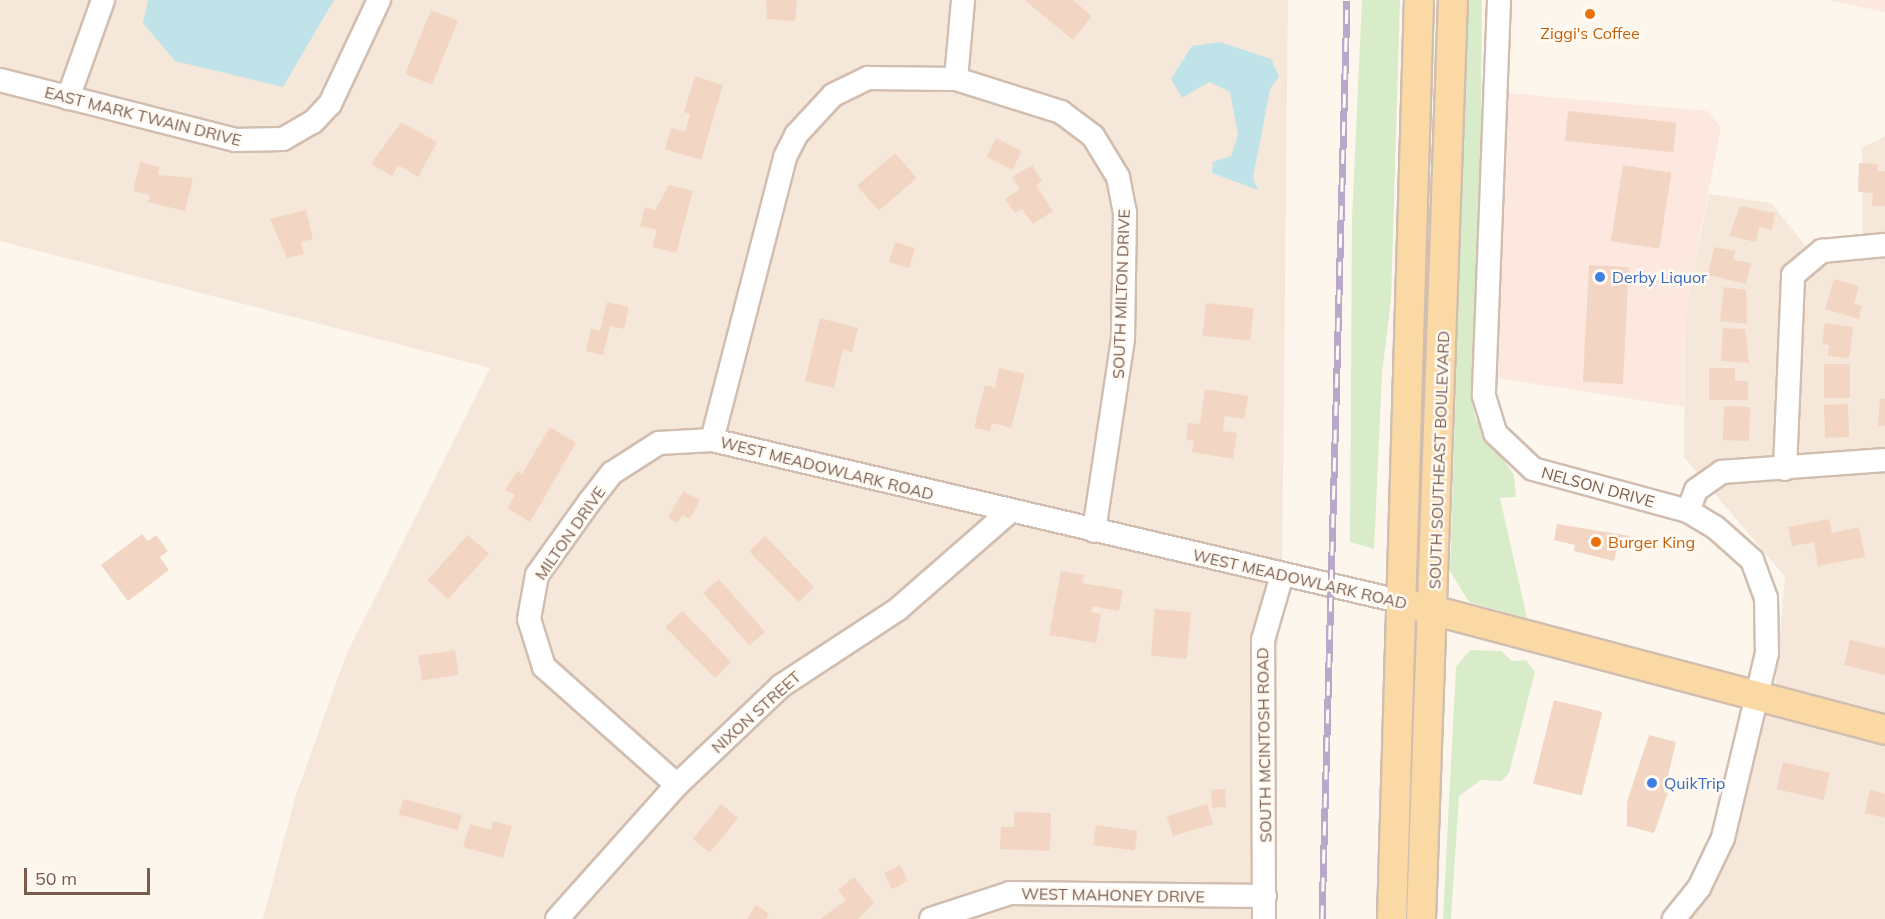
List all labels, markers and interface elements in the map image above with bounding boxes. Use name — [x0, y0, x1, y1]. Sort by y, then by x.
marker: Ziggi's Coffee — [1583, 7, 1597, 21]
place label: Ziggi's Coffee — [1540, 23, 1640, 43]
street label: EAST MARK TWAIN DRIVE — [43, 82, 243, 150]
street label: SOUTH MILTON DRIVE — [1108, 209, 1134, 379]
place label: Derby Liquor — [1612, 267, 1707, 287]
marker: Derby Liquor — [1593, 270, 1607, 284]
street label: SOUTH SOUTHEAST BOULEVARD — [1425, 331, 1453, 589]
street label: WEST MEADOWLARK ROAD — [718, 432, 936, 504]
street label: NELSON DRIVE — [1539, 463, 1657, 511]
street label: MILTON DRIVE — [531, 483, 609, 583]
place label: Burger King — [1608, 532, 1695, 552]
marker: Burger King — [1589, 535, 1603, 549]
street label: WEST MEADOWLARK ROAD — [1191, 545, 1409, 613]
street label: SOUTH MCINTOSH ROAD — [1253, 647, 1275, 843]
street label: NIXON STREET — [707, 667, 805, 757]
place label: QuikTrip — [1664, 773, 1725, 793]
marker: QuikTrip — [1645, 776, 1659, 790]
scale bar — [27, 856, 153, 894]
text: 50 m — [35, 867, 77, 890]
street label: WEST MAHONEY DRIVE — [1021, 884, 1205, 906]

